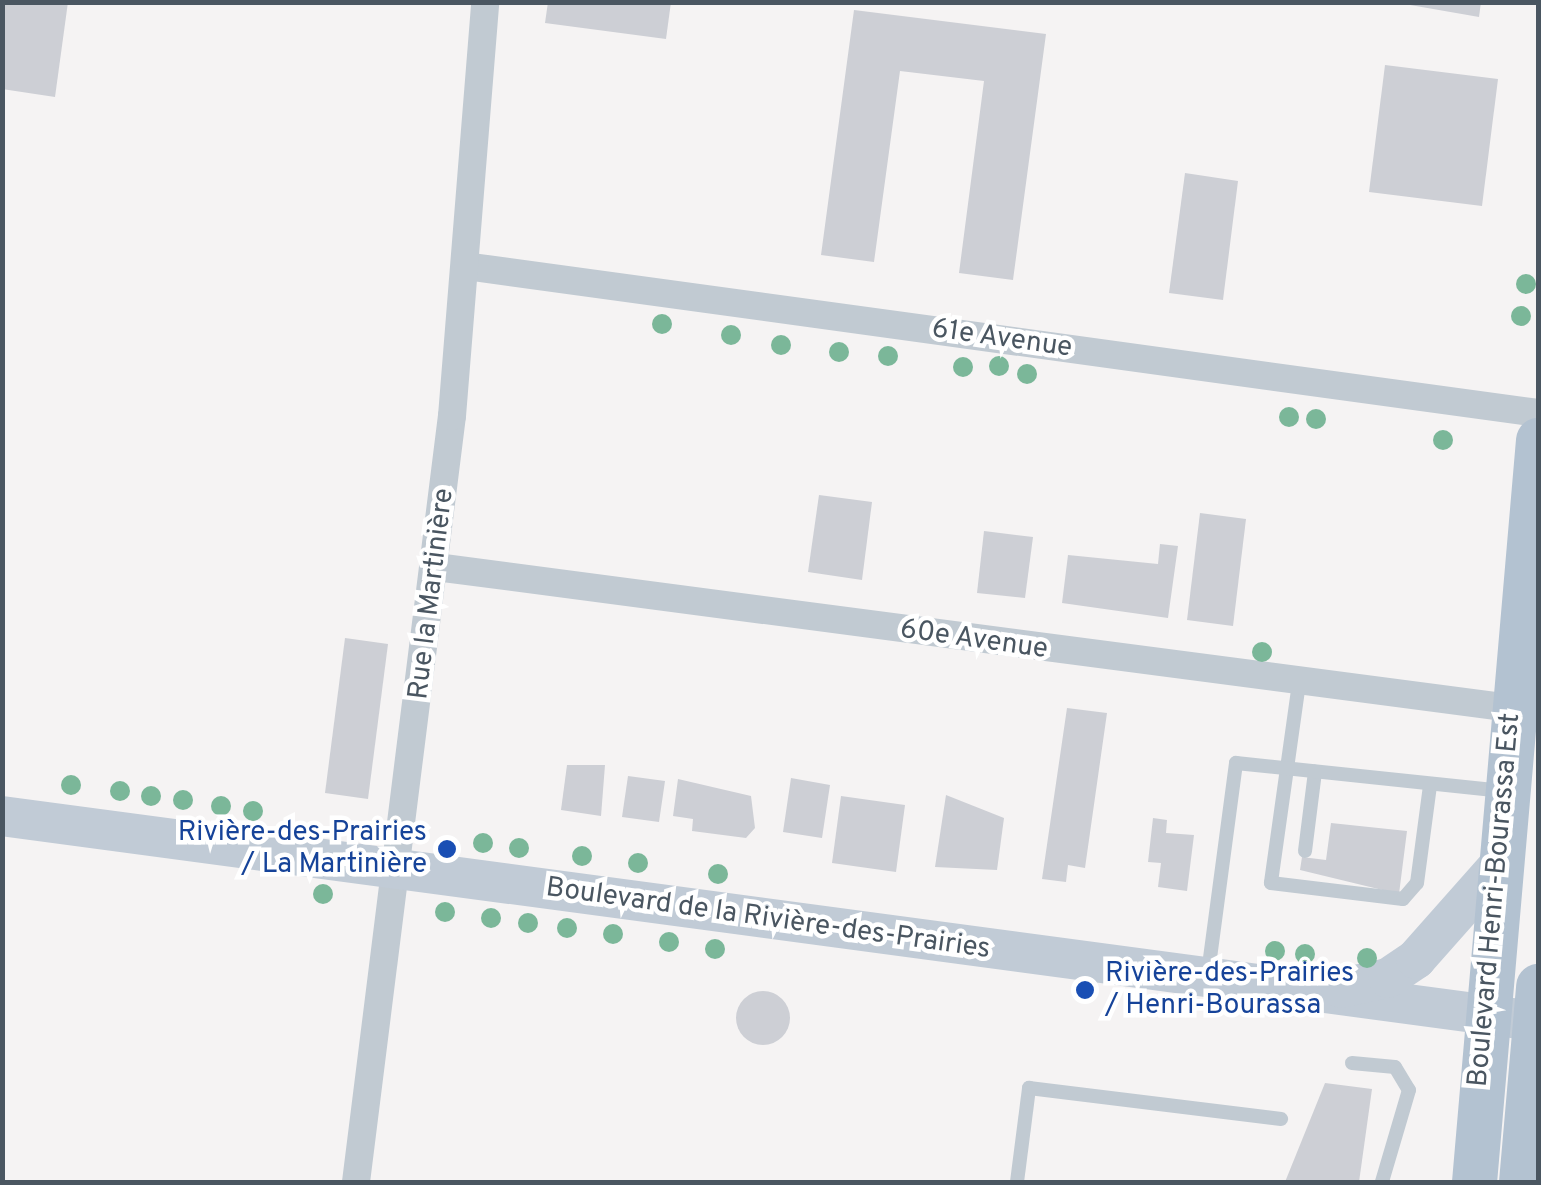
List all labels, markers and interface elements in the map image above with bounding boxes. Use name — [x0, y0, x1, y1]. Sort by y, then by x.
street label: 61e Avenue — [929, 312, 1075, 366]
street label: Rue la Martinière — [402, 486, 462, 702]
street label: 60e Avenue — [897, 613, 1051, 667]
street label: Boulevard Henri-Bourassa Est — [1462, 712, 1528, 1088]
place label: Rivière-des-Prairies / La Martinière — [178, 816, 427, 882]
marker: Rivière-des-Prairies / La Martinière — [436, 838, 458, 860]
street label: Boulevard de la Rivière-des-Prairies — [544, 871, 992, 967]
place label: Rivière-des-Prairies / Henri-Bourassa — [1105, 957, 1354, 1023]
marker: Rivière-des-Prairies / Henri-Bourassa — [1074, 979, 1096, 1001]

